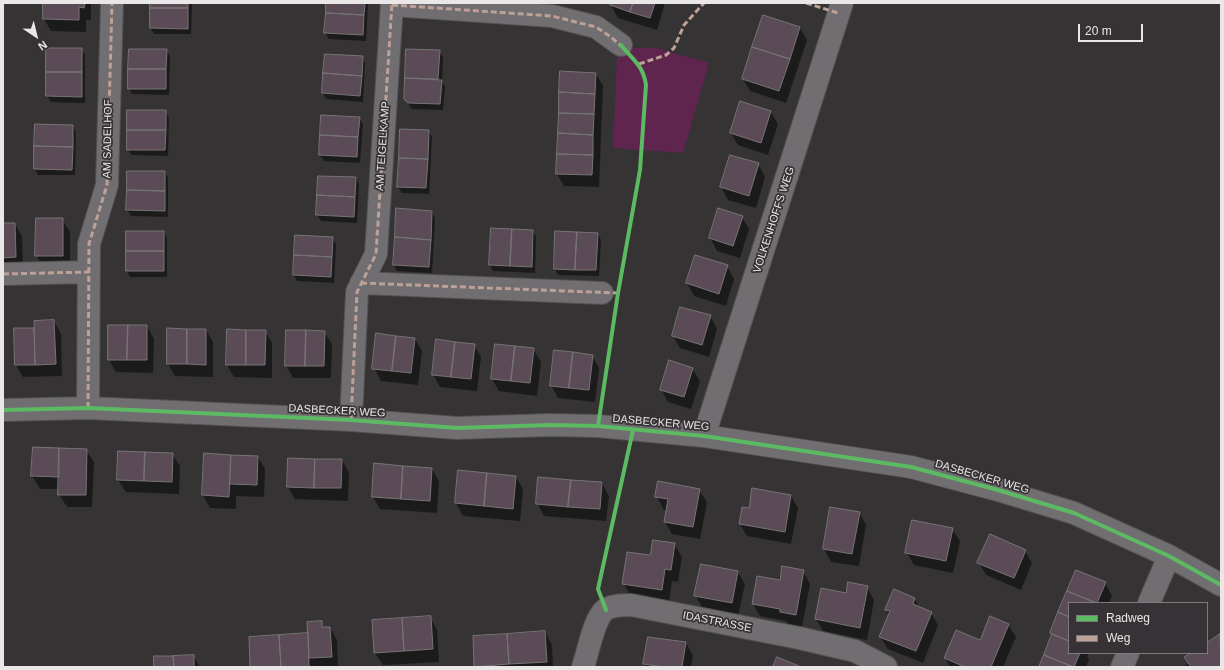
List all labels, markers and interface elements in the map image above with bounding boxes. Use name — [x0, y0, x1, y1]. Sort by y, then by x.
north arrow — [16, 16, 56, 56]
scale bar — [1080, 16, 1145, 42]
text: 20 m — [1085, 24, 1112, 38]
text: N — [36, 39, 50, 53]
street label: AM SADELHOF — [101, 99, 115, 179]
street label: AM TEIGELKAMP — [373, 101, 393, 191]
street label: VOLKENHOFFS WEG — [751, 165, 797, 275]
street label: DASBECKER WEG — [288, 402, 386, 420]
street label: DASBECKER WEG — [612, 412, 710, 434]
street label: DASBECKER WEG — [933, 457, 1031, 497]
legend — [1068, 602, 1208, 654]
street label: IDASTRASSE — [682, 609, 752, 635]
text: Radweg — [1106, 611, 1150, 625]
text: Weg — [1106, 631, 1130, 645]

